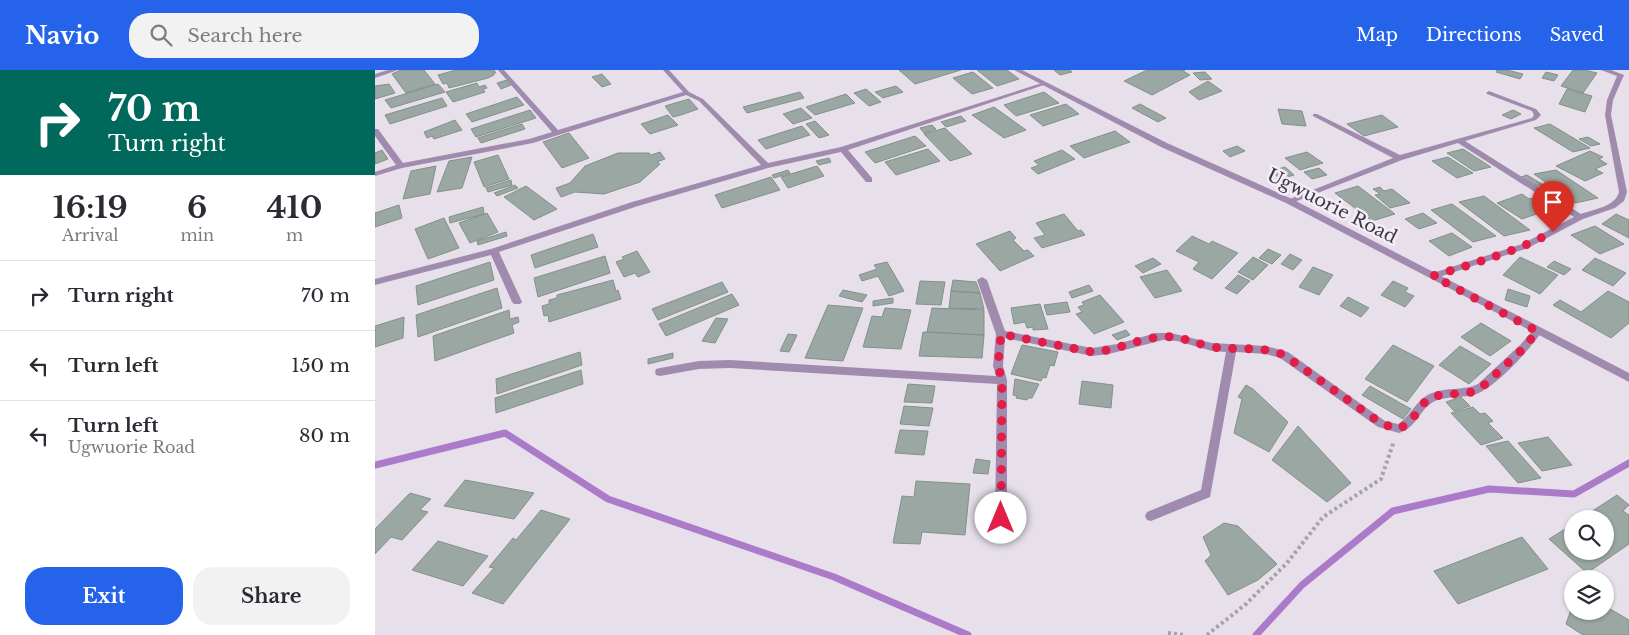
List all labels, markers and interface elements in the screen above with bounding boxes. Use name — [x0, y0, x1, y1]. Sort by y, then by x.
search box — [129, 13, 479, 58]
text: Navio — [25, 21, 99, 50]
icon: search — [147, 21, 175, 49]
text: Search here — [187, 24, 302, 47]
text: Map — [1356, 24, 1398, 46]
text: Directions — [1426, 24, 1522, 46]
text: Saved — [1550, 24, 1604, 46]
text: 70 m — [108, 87, 201, 130]
icon: right — [25, 90, 90, 155]
text: Turn right — [108, 130, 226, 157]
street label: Ugwuorie Road — [1263, 164, 1401, 248]
pin — [1532, 181, 1574, 232]
icon: arrive — [1539, 188, 1567, 216]
text: 16:19 — [53, 189, 128, 226]
text: 6 — [187, 189, 207, 226]
text: 410 — [267, 189, 322, 226]
text: Arrival — [62, 225, 119, 245]
text: min — [180, 225, 214, 245]
text: m — [286, 225, 303, 245]
icon: right — [25, 282, 53, 310]
text: Turn right — [68, 284, 174, 307]
text: 70 m — [301, 284, 350, 307]
icon: left — [25, 352, 53, 380]
text: Turn left — [68, 354, 159, 377]
text: 150 m — [291, 354, 350, 377]
text: Turn left — [68, 414, 159, 437]
icon: left — [25, 422, 53, 450]
text: 80 m — [299, 424, 350, 447]
text: Ugwuorie Road — [68, 437, 195, 457]
position arrow — [974, 491, 1026, 543]
map controls — [1564, 510, 1614, 620]
button: search — [1564, 510, 1614, 560]
button: Exit — [25, 567, 183, 625]
button: Share — [193, 567, 350, 625]
button: layers — [1564, 570, 1614, 620]

